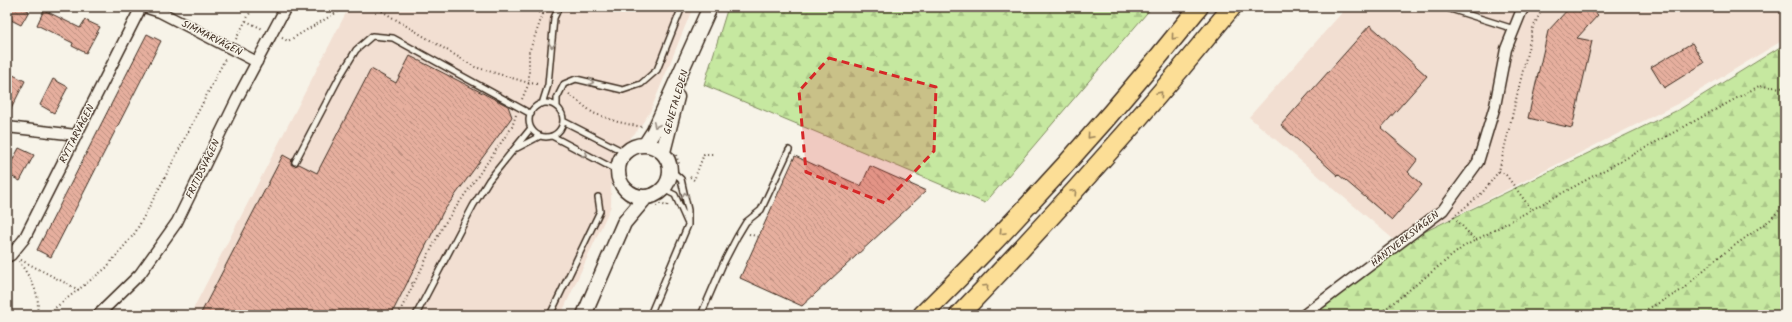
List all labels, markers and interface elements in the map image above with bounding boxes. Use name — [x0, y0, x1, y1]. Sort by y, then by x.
street label: SIMMARVÄGEN — [179, 16, 245, 60]
one-way arrow — [1171, 32, 1178, 40]
one-way arrow — [547, 42, 556, 48]
street label: GENETALEDEN — [659, 68, 693, 136]
one-way arrow — [588, 78, 594, 86]
one-way arrow — [1156, 92, 1163, 99]
street label: RYTTARVÄGEN — [55, 102, 99, 166]
one-way arrow — [653, 121, 661, 129]
one-way arrow — [1087, 131, 1094, 139]
street label: FRITIDSVÄGEN — [182, 136, 224, 202]
one-way arrow — [581, 149, 588, 157]
one-way arrow — [1070, 189, 1077, 197]
one-way arrow — [682, 192, 690, 198]
street label: HANTVERKSVÄGEN — [1367, 207, 1443, 271]
one-way arrow — [1000, 228, 1007, 235]
one-way arrow — [981, 284, 988, 292]

